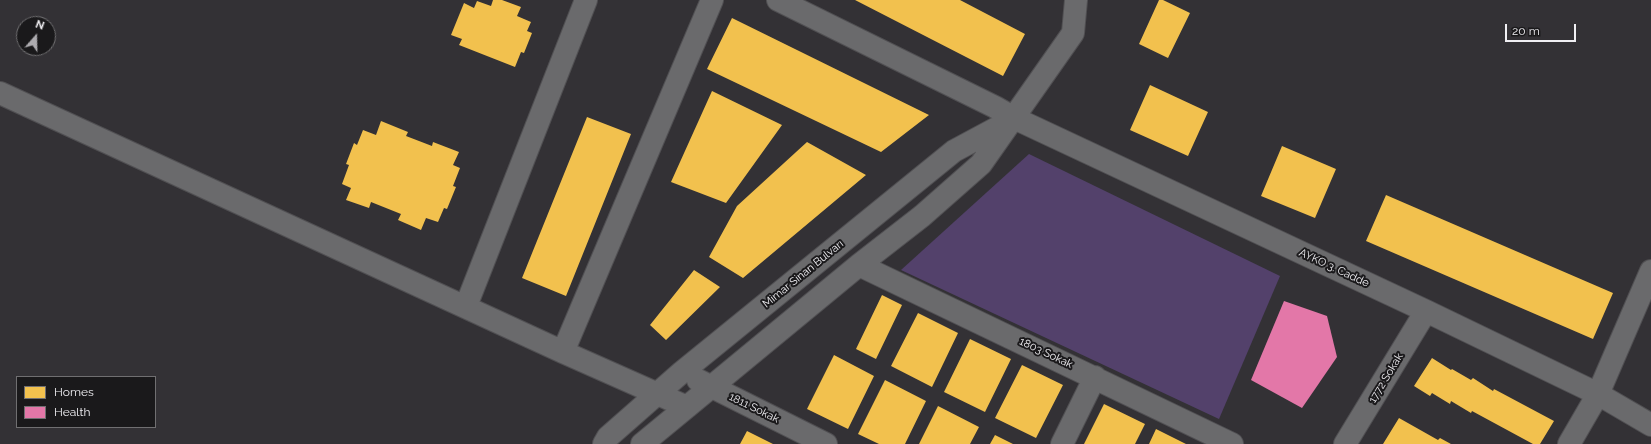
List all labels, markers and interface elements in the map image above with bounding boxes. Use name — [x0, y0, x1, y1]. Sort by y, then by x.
north arrow — [16, 16, 56, 56]
scale bar — [1507, 16, 1578, 42]
text: N — [34, 18, 46, 33]
text: 20 m — [1512, 24, 1540, 38]
street label: Mimar Sinan Bulvarı — [760, 237, 846, 311]
street label: AYKO 3. Cadde — [1297, 246, 1371, 290]
street label: 1803 Sokak — [1017, 335, 1075, 371]
street label: 1772 Sokak — [1366, 351, 1406, 405]
legend — [16, 376, 156, 428]
text: Homes — [54, 385, 94, 399]
street label: 1811 Sokak — [727, 390, 781, 426]
text: Health — [54, 405, 91, 419]

